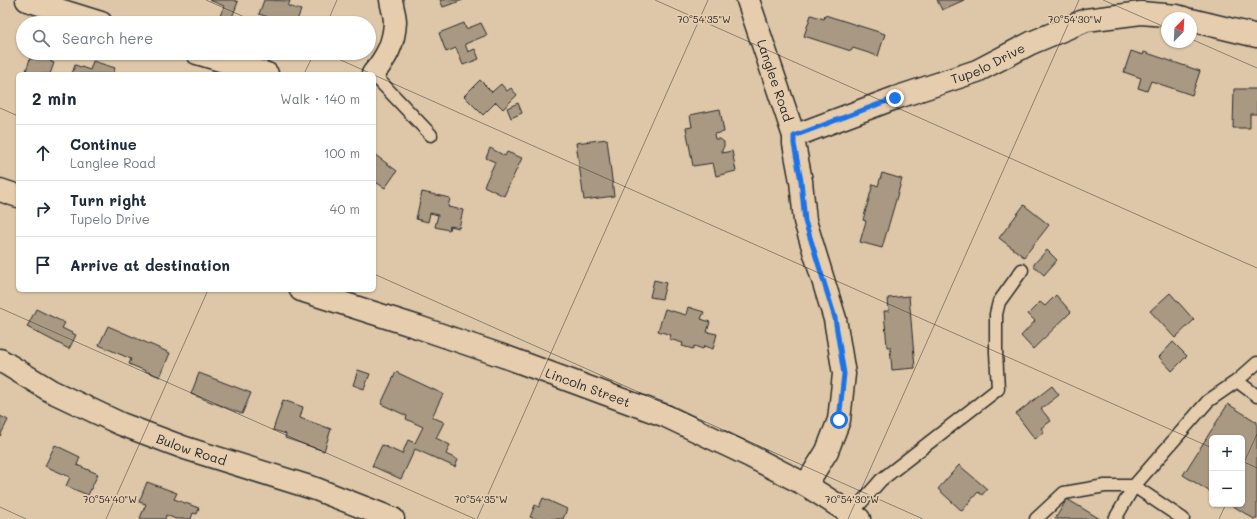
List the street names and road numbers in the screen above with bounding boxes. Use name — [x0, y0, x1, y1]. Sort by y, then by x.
street label: Langlee Road — [754, 37, 797, 124]
street label: Tupelo Drive — [948, 39, 1028, 87]
street label: Lincoln Street — [543, 363, 633, 410]
street label: Bulow Road — [154, 429, 229, 468]

